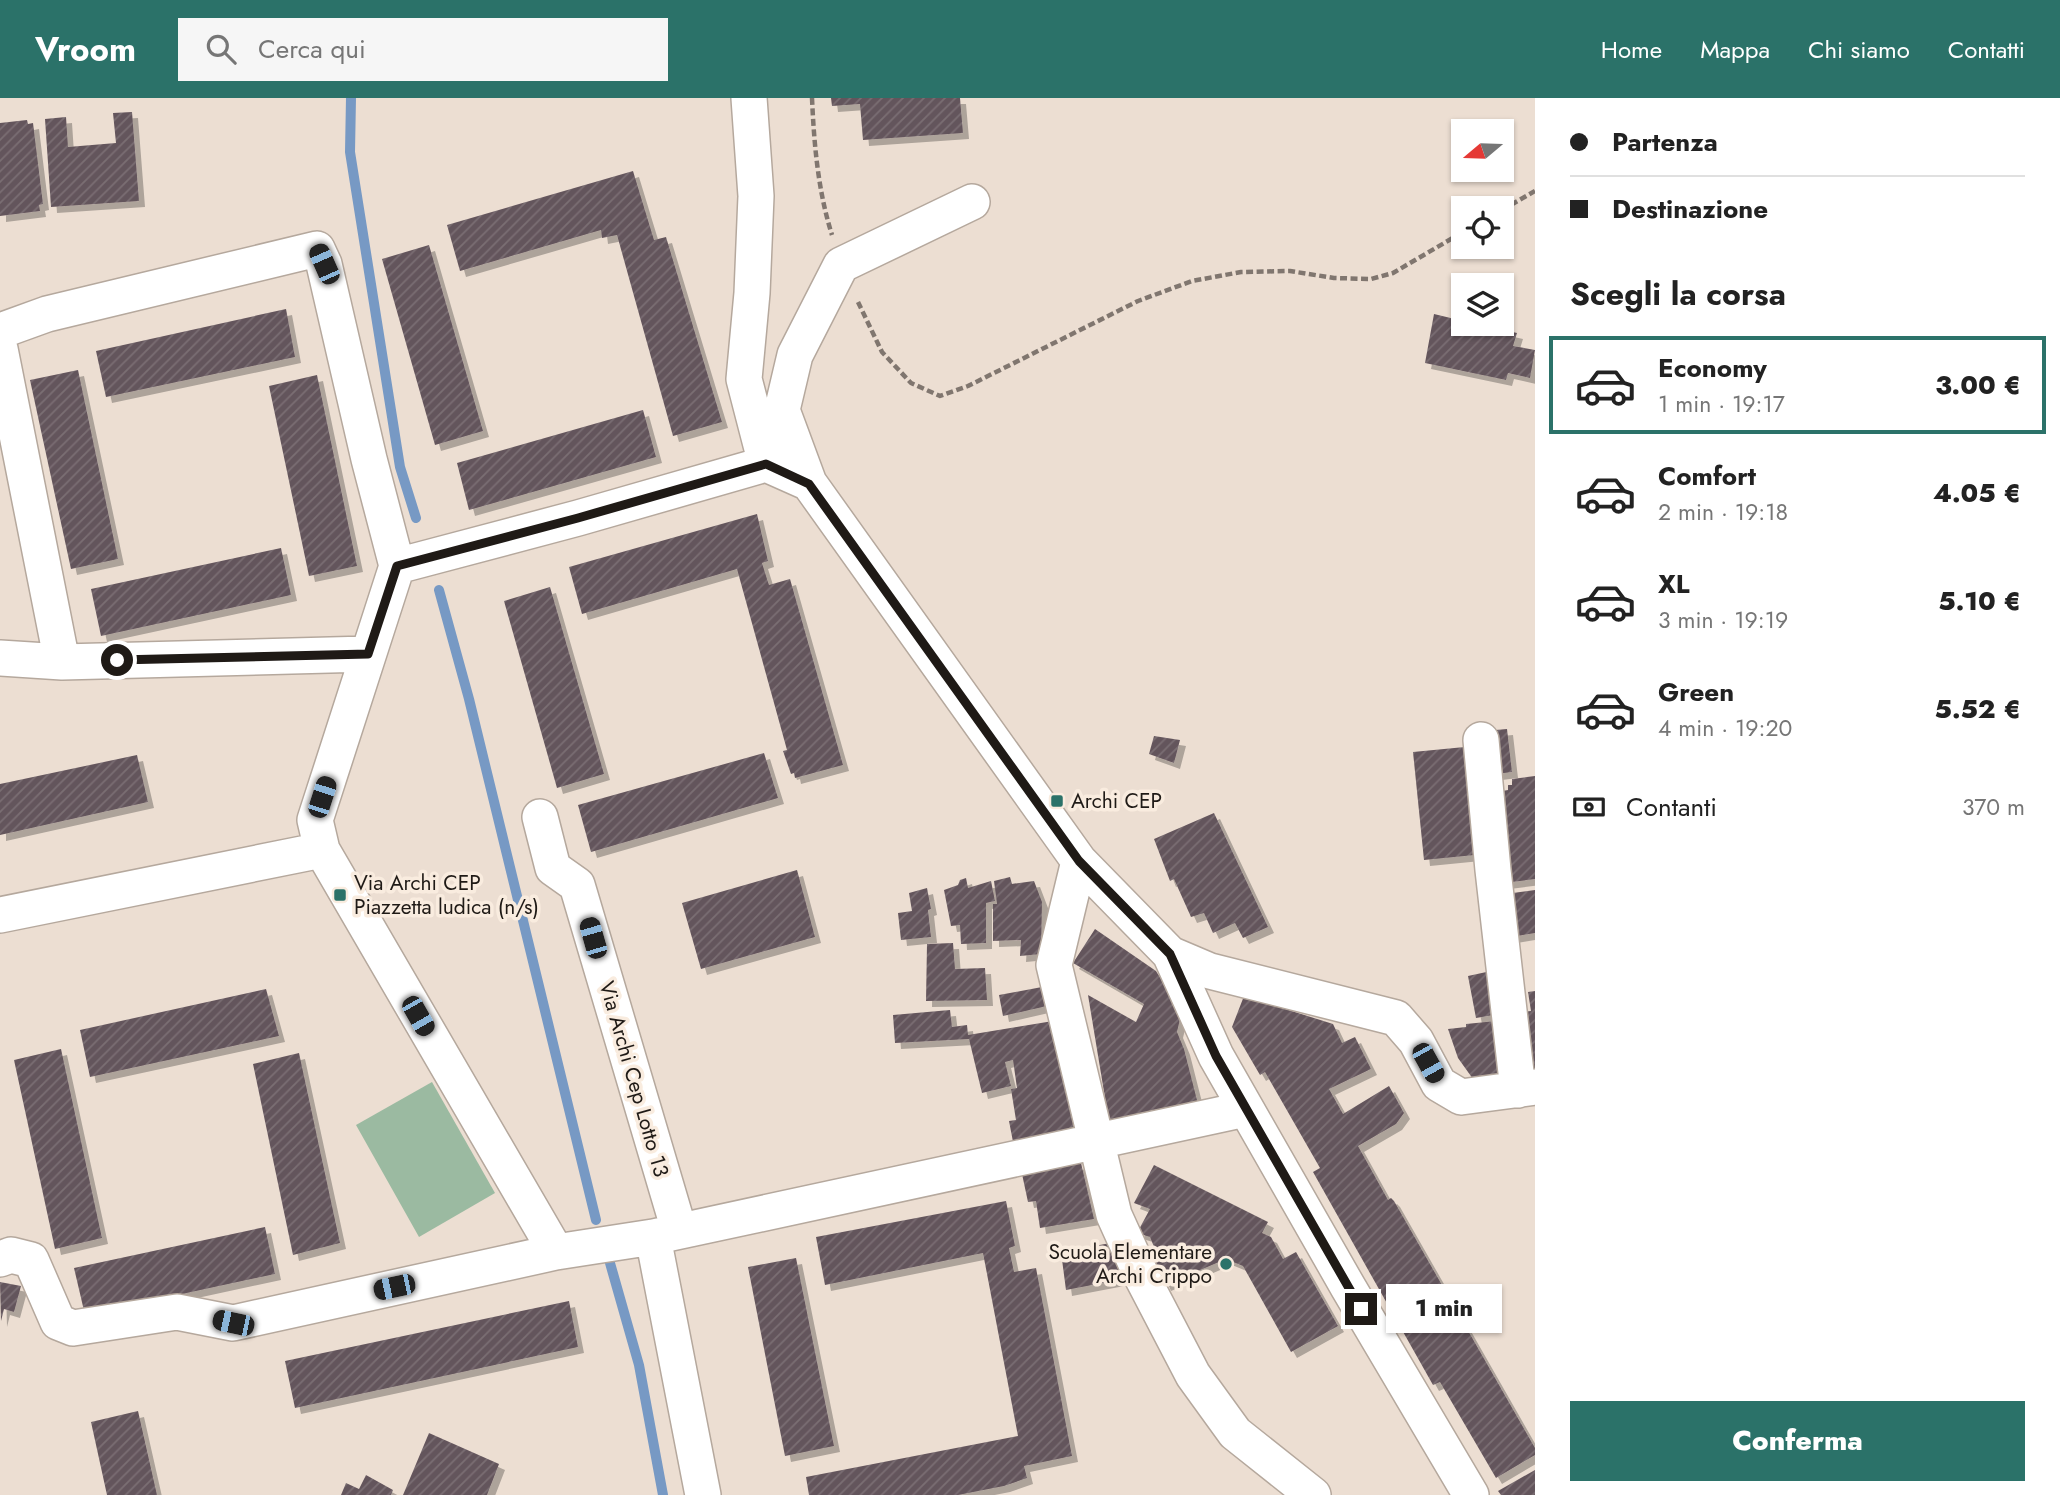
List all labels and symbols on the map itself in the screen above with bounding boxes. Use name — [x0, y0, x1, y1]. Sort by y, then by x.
north arrow — [1451, 119, 1514, 182]
car — [306, 241, 343, 287]
route start — [101, 644, 133, 676]
car — [306, 774, 339, 820]
place label: Archi CEP — [1071, 786, 1162, 816]
marker: Archi CEP — [1049, 793, 1065, 809]
place label: Via Archi CEP Piazzetta ludica (n/s) — [354, 868, 539, 922]
marker: Via Archi CEP Piazzetta ludica (n/s) — [332, 887, 348, 903]
car — [578, 915, 609, 961]
street label: Via Archi Cep Lotto 13 — [592, 978, 676, 1180]
car — [399, 993, 438, 1039]
car — [1409, 1040, 1448, 1086]
place label: Scuola Elementare Archi Crippo — [1048, 1237, 1212, 1291]
marker: Scuola Elementare Archi Crippo — [1218, 1256, 1234, 1272]
car — [372, 1272, 417, 1302]
callout: 1 min — [1386, 1284, 1501, 1334]
route end — [1345, 1293, 1377, 1325]
car — [211, 1308, 256, 1338]

